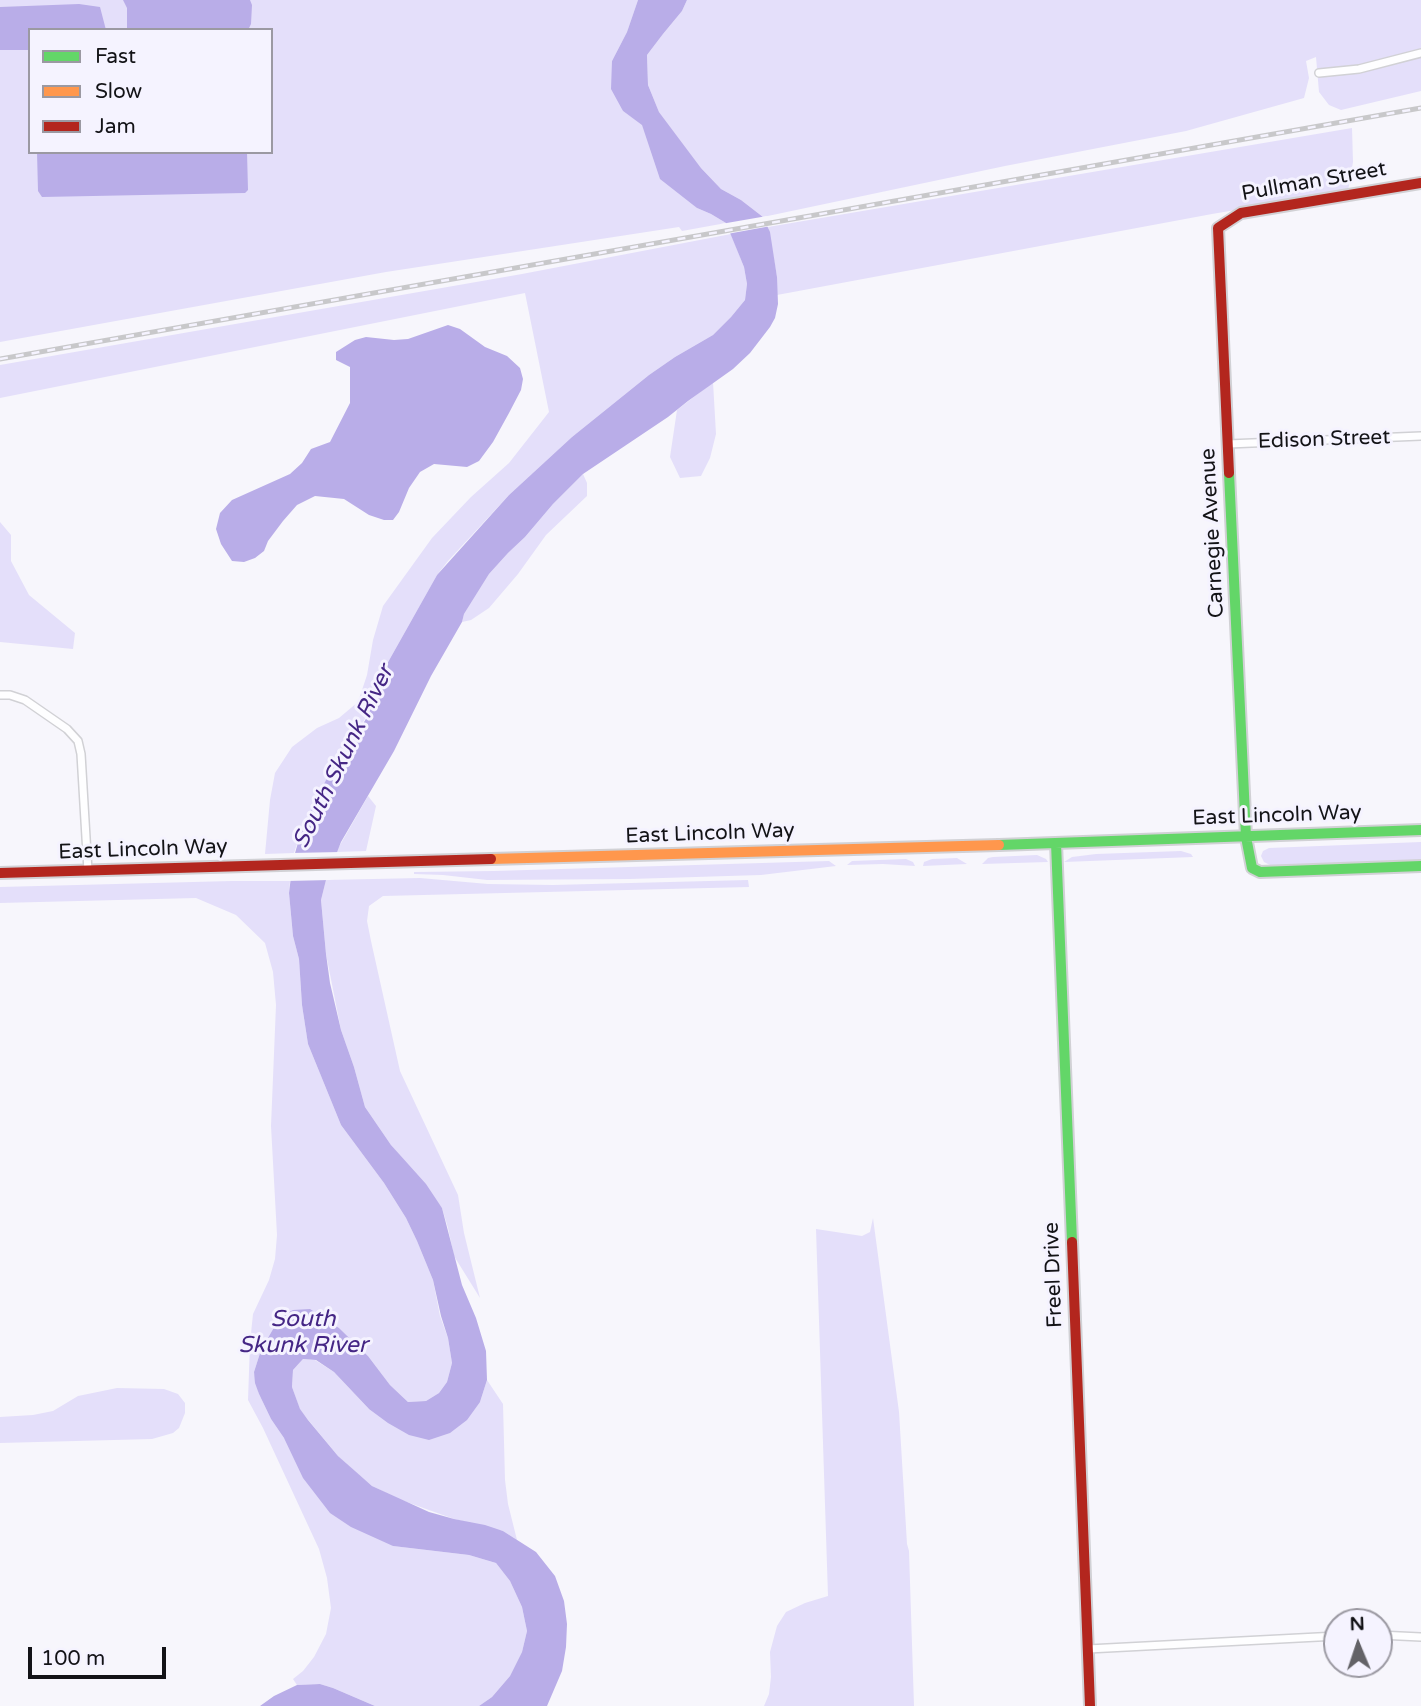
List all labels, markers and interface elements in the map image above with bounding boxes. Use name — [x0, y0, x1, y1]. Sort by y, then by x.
legend — [28, 28, 273, 154]
text: Fast — [95, 44, 136, 69]
text: Slow — [95, 79, 142, 104]
text: Jam — [95, 114, 136, 139]
street label: Pullman Street — [1240, 157, 1388, 207]
street label: Edison Street — [1257, 425, 1391, 455]
street label: Carnegie Avenue — [1196, 447, 1230, 619]
water label: South Skunk River — [288, 661, 400, 853]
street label: East Lincoln Way — [1192, 800, 1362, 832]
street label: East Lincoln Way — [625, 818, 795, 850]
street label: East Lincoln Way — [58, 834, 228, 866]
street label: Freel Drive — [1040, 1222, 1068, 1328]
water label: South Skunk River — [238, 1306, 368, 1360]
north arrow — [1323, 1608, 1393, 1678]
text: N — [1349, 1613, 1365, 1635]
scale bar — [32, 1632, 170, 1676]
text: 100 m — [41, 1646, 105, 1671]

